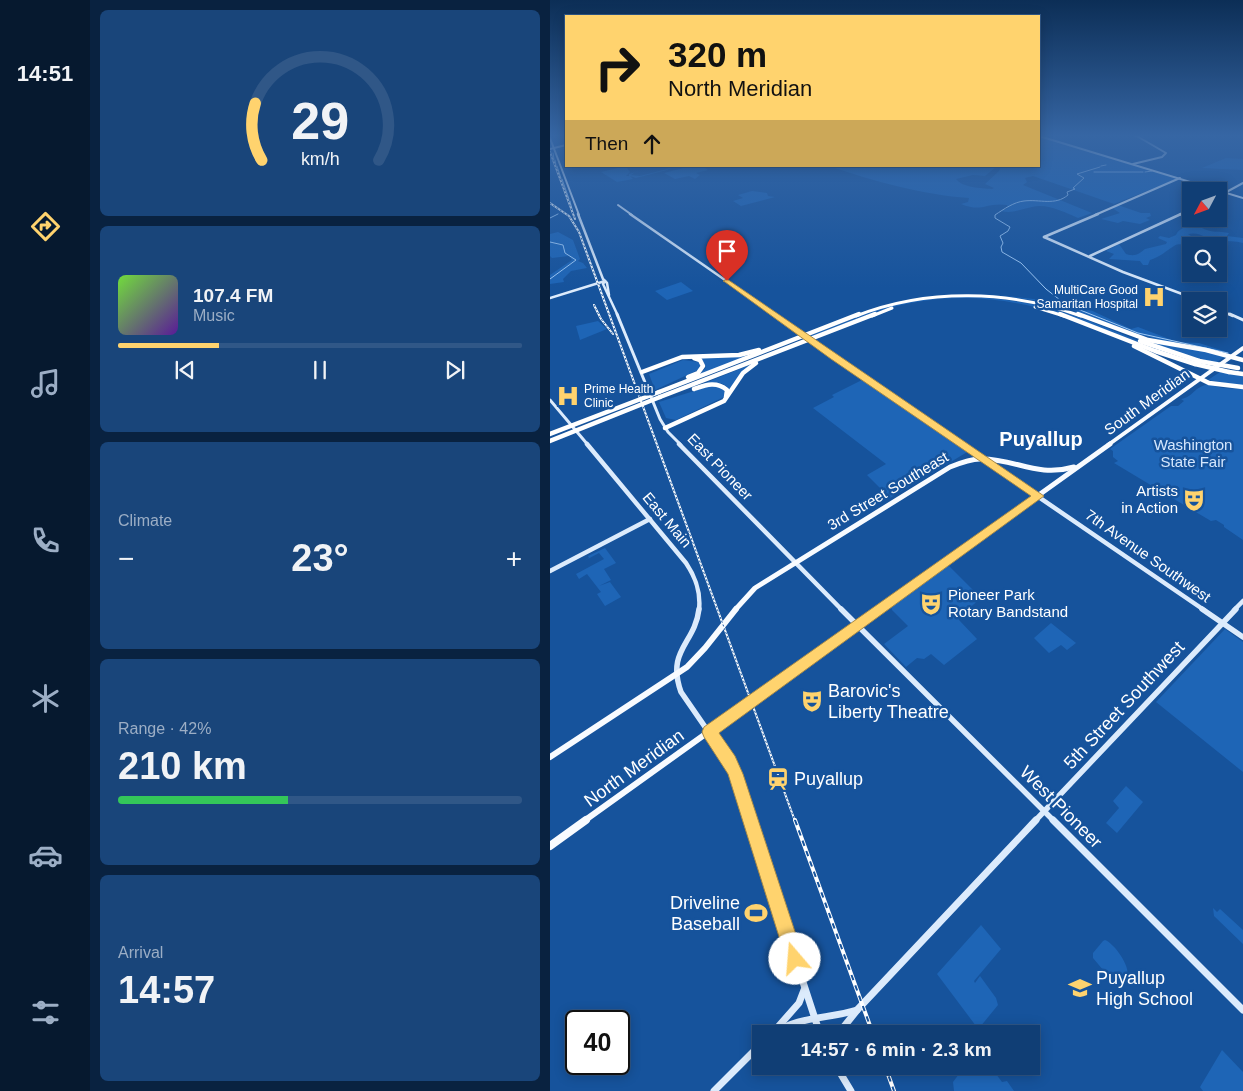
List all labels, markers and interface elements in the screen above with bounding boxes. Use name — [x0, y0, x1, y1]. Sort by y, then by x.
icon: right — [585, 35, 650, 100]
text: 320 m — [668, 35, 767, 74]
text: 14:51 — [17, 61, 73, 86]
text: North Meridian — [668, 76, 812, 101]
text: 29 — [291, 92, 349, 150]
icon: ahead — [638, 130, 666, 158]
text: Then — [585, 133, 628, 154]
text: km/h — [301, 149, 339, 169]
north arrow — [1182, 182, 1228, 228]
map controls — [1182, 182, 1227, 337]
icon: directions — [28, 209, 63, 244]
pin — [706, 230, 748, 281]
icon: arrive — [713, 237, 741, 265]
button: search — [1182, 237, 1227, 282]
place label: MultiCare Good Samaritan Hospital — [1037, 283, 1138, 311]
hospital icon: MultiCare Good Samaritan Hospital — [1141, 284, 1167, 310]
text: 107.4 FM — [193, 285, 273, 306]
button: layers — [1182, 292, 1227, 337]
text: Music — [193, 307, 235, 324]
icon: previous — [171, 356, 199, 384]
icon: pause — [306, 356, 334, 384]
icon: next — [441, 356, 469, 384]
street label: South Meridian — [1101, 365, 1193, 438]
icon: music — [28, 366, 63, 401]
place label: Prime Health Clinic — [584, 382, 653, 410]
hospital icon: Prime Health Clinic — [555, 383, 581, 409]
district label: Puyallup — [999, 428, 1083, 450]
street label: East Pioneer — [684, 430, 756, 503]
park label: Washington State Fair — [1154, 436, 1232, 470]
street label: 3rd Street Southeast — [824, 447, 952, 533]
place label: Artists in Action — [1121, 482, 1178, 516]
theatre icon: Artists in Action — [1181, 487, 1207, 513]
street label: East Main — [639, 489, 695, 551]
street label: 7th Avenue Southwest — [1082, 506, 1215, 606]
text: Climate — [118, 512, 172, 529]
icon: phone — [28, 523, 63, 558]
text: 23° — [291, 537, 349, 579]
text: − — [118, 543, 134, 574]
text: + — [506, 543, 522, 574]
place label: Pioneer Park Rotary Bandstand — [948, 586, 1068, 620]
theatre icon: Pioneer Park Rotary Bandstand — [918, 591, 944, 617]
street label: 5th Street Southwest — [1060, 637, 1188, 773]
icon: climate — [28, 681, 63, 716]
place label: Barovic's Liberty Theatre — [828, 681, 949, 722]
theatre icon: Barovic's Liberty Theatre — [799, 688, 825, 714]
text: Range · 42% — [118, 720, 211, 737]
street label: North Meridian — [580, 725, 688, 811]
text: 210 km — [118, 745, 247, 787]
street label: West Pioneer — [1016, 762, 1106, 852]
station icon: Puyallup — [765, 766, 791, 792]
place label: Puyallup — [794, 769, 863, 789]
icon: car — [28, 838, 63, 873]
place label: Driveline Baseball — [670, 893, 740, 934]
sports icon: Driveline Baseball — [743, 900, 769, 926]
position arrow — [768, 932, 820, 984]
text: Arrival — [118, 944, 163, 961]
place label: Puyallup High School — [1096, 968, 1193, 1009]
text: 14:57 — [118, 969, 215, 1011]
school or university icon: Puyallup High School — [1067, 975, 1093, 1001]
icon: filters — [28, 995, 63, 1030]
speed limit sign: 40 — [565, 1010, 630, 1075]
text: 14:57 · 6 min · 2.3 km — [800, 1039, 992, 1060]

